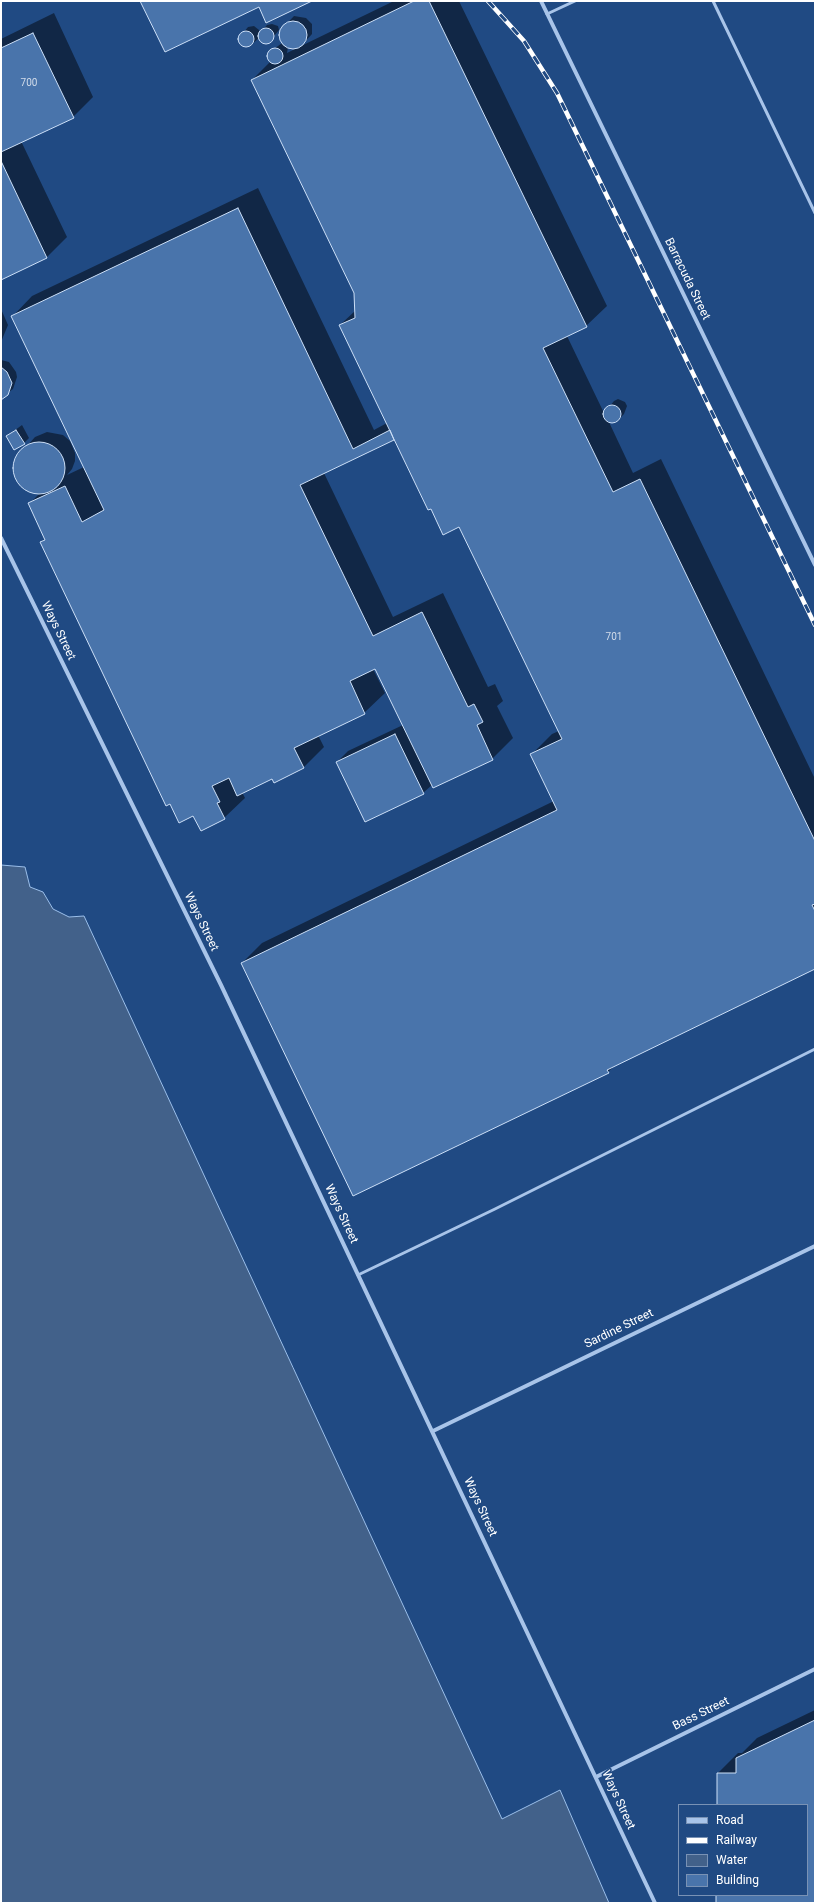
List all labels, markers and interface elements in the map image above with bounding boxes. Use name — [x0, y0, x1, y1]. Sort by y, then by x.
house number: 700 — [21, 77, 37, 89]
street label: Barracuda Street — [661, 236, 713, 322]
street label: Ways Street — [38, 599, 78, 663]
house number: 701 — [606, 631, 622, 643]
street label: Ways Street — [181, 890, 221, 954]
street label: Ways Street — [321, 1182, 361, 1246]
street label: Sardine Street — [582, 1306, 656, 1352]
street label: Ways Street — [460, 1475, 500, 1539]
street label: Bass Street — [670, 1694, 732, 1734]
street label: Ways Street — [598, 1768, 638, 1832]
legend — [678, 1804, 808, 1896]
text: Road — [716, 1813, 744, 1827]
text: Railway — [716, 1833, 757, 1847]
text: Water — [716, 1853, 747, 1867]
text: Building — [716, 1873, 759, 1887]

